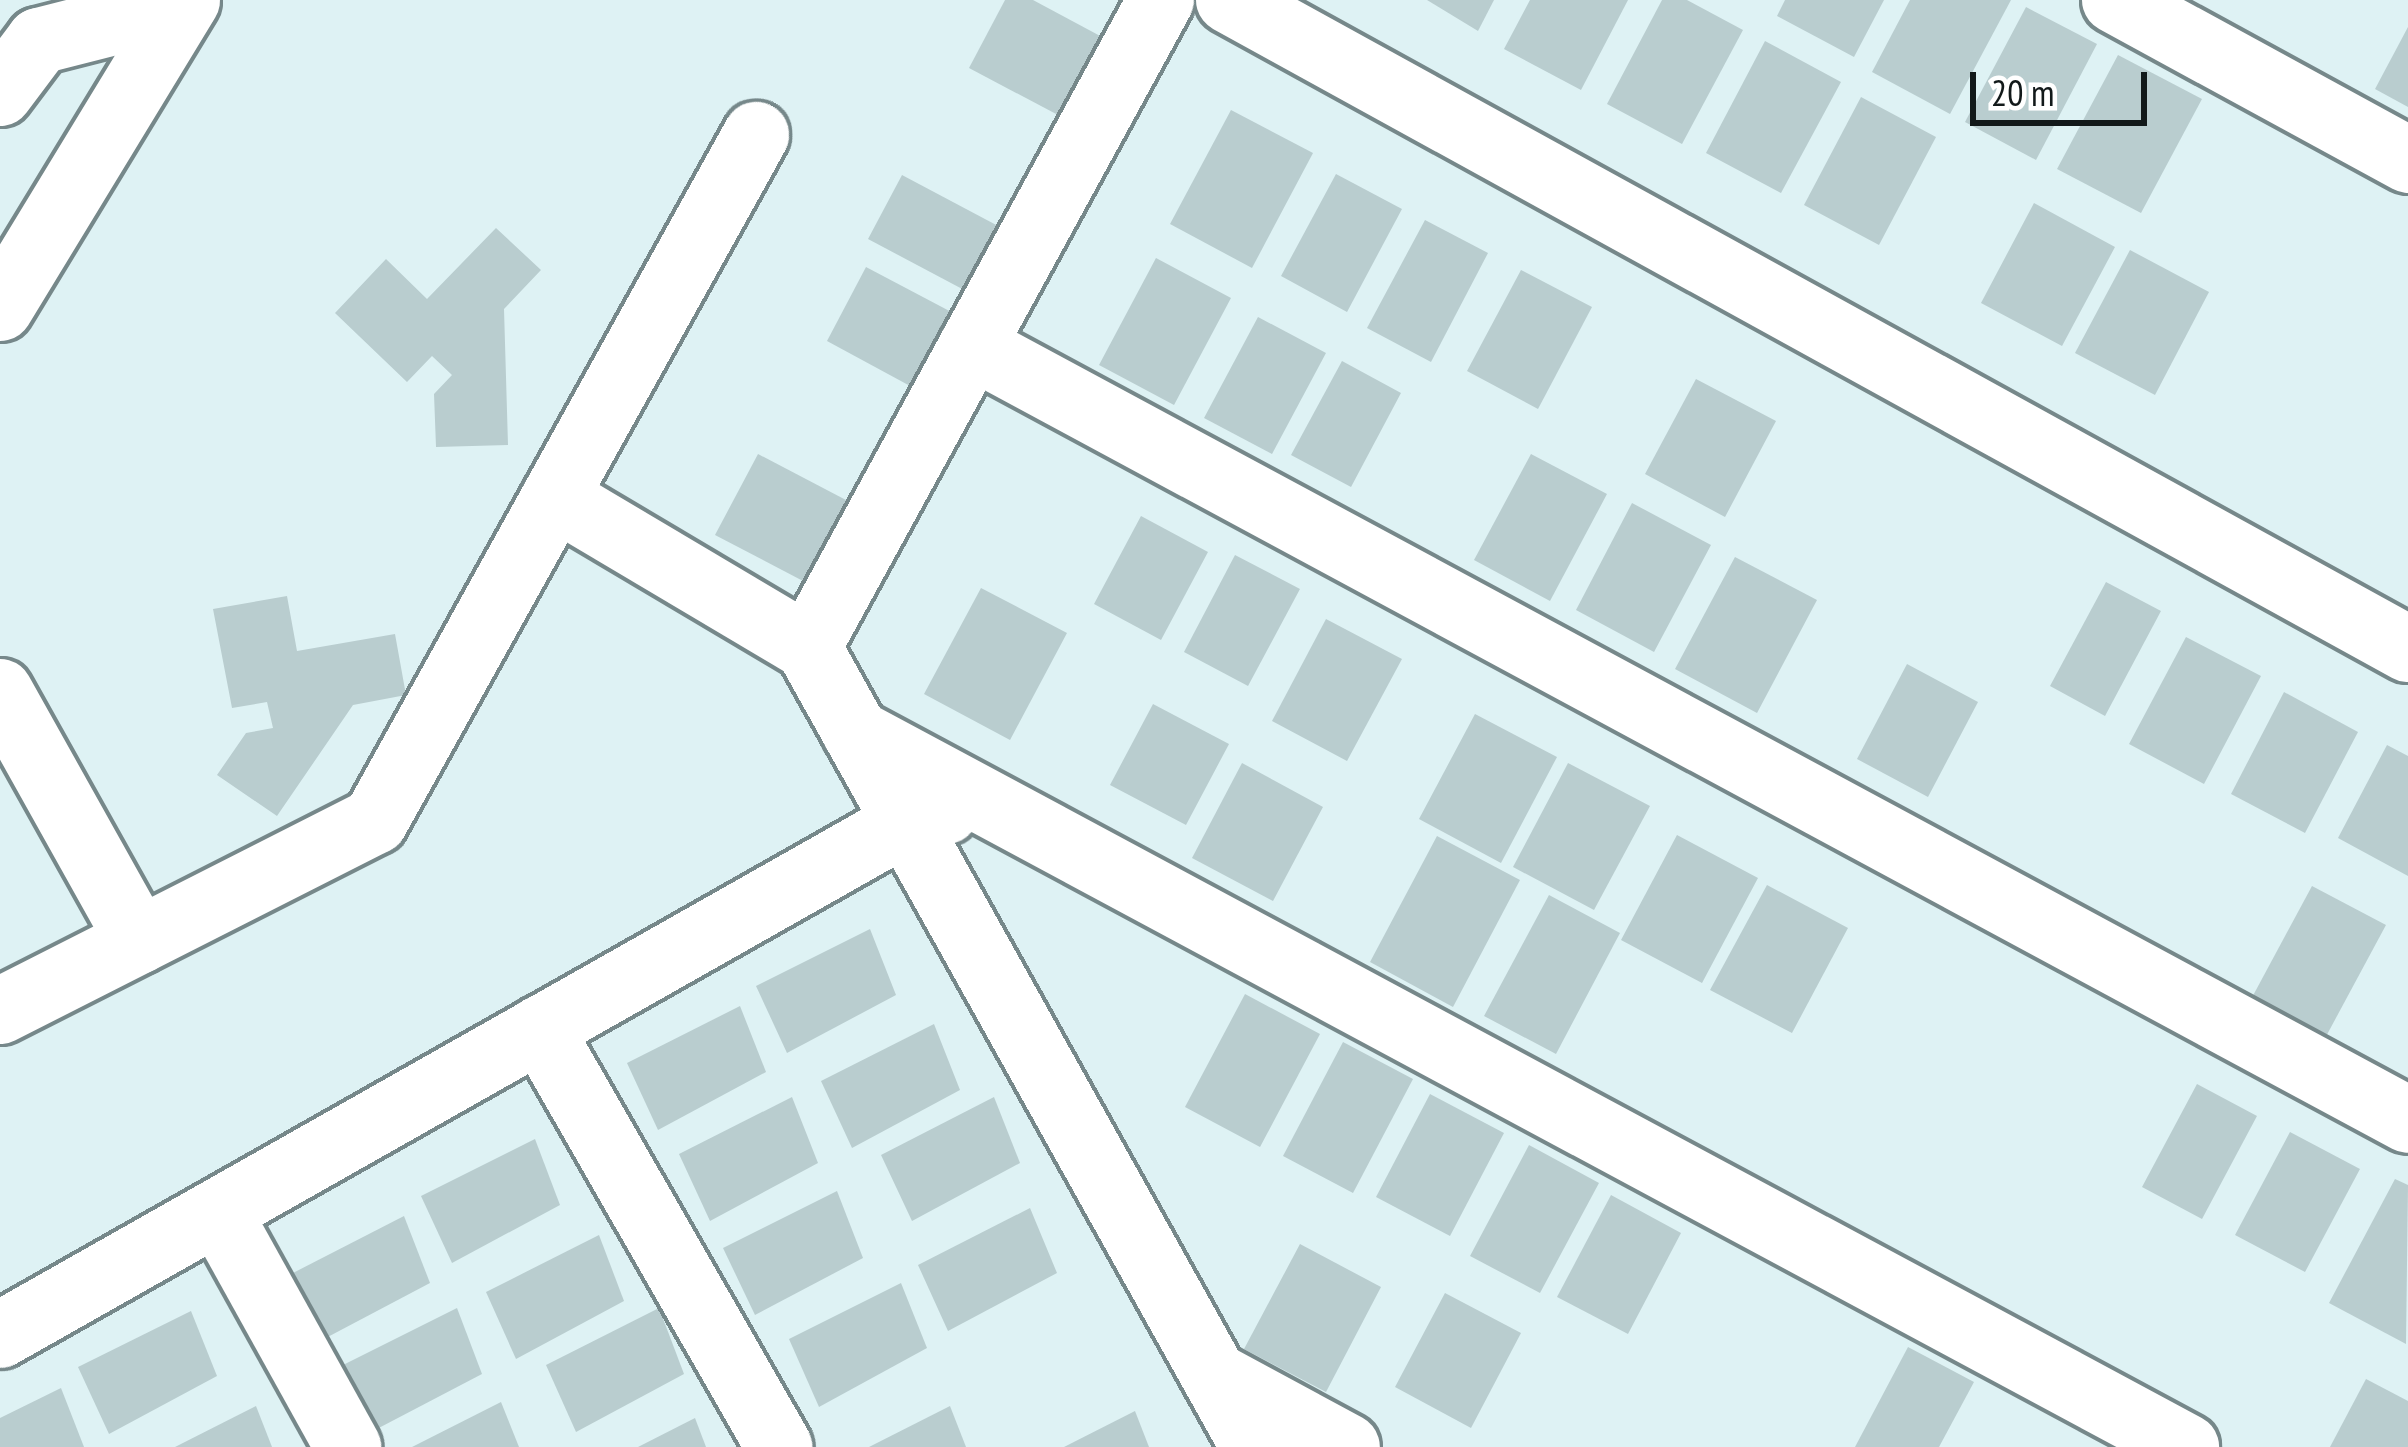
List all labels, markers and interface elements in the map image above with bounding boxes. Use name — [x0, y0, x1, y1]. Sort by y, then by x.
scale bar — [1976, 48, 2153, 122]
text: 20 m — [1991, 69, 2054, 116]

